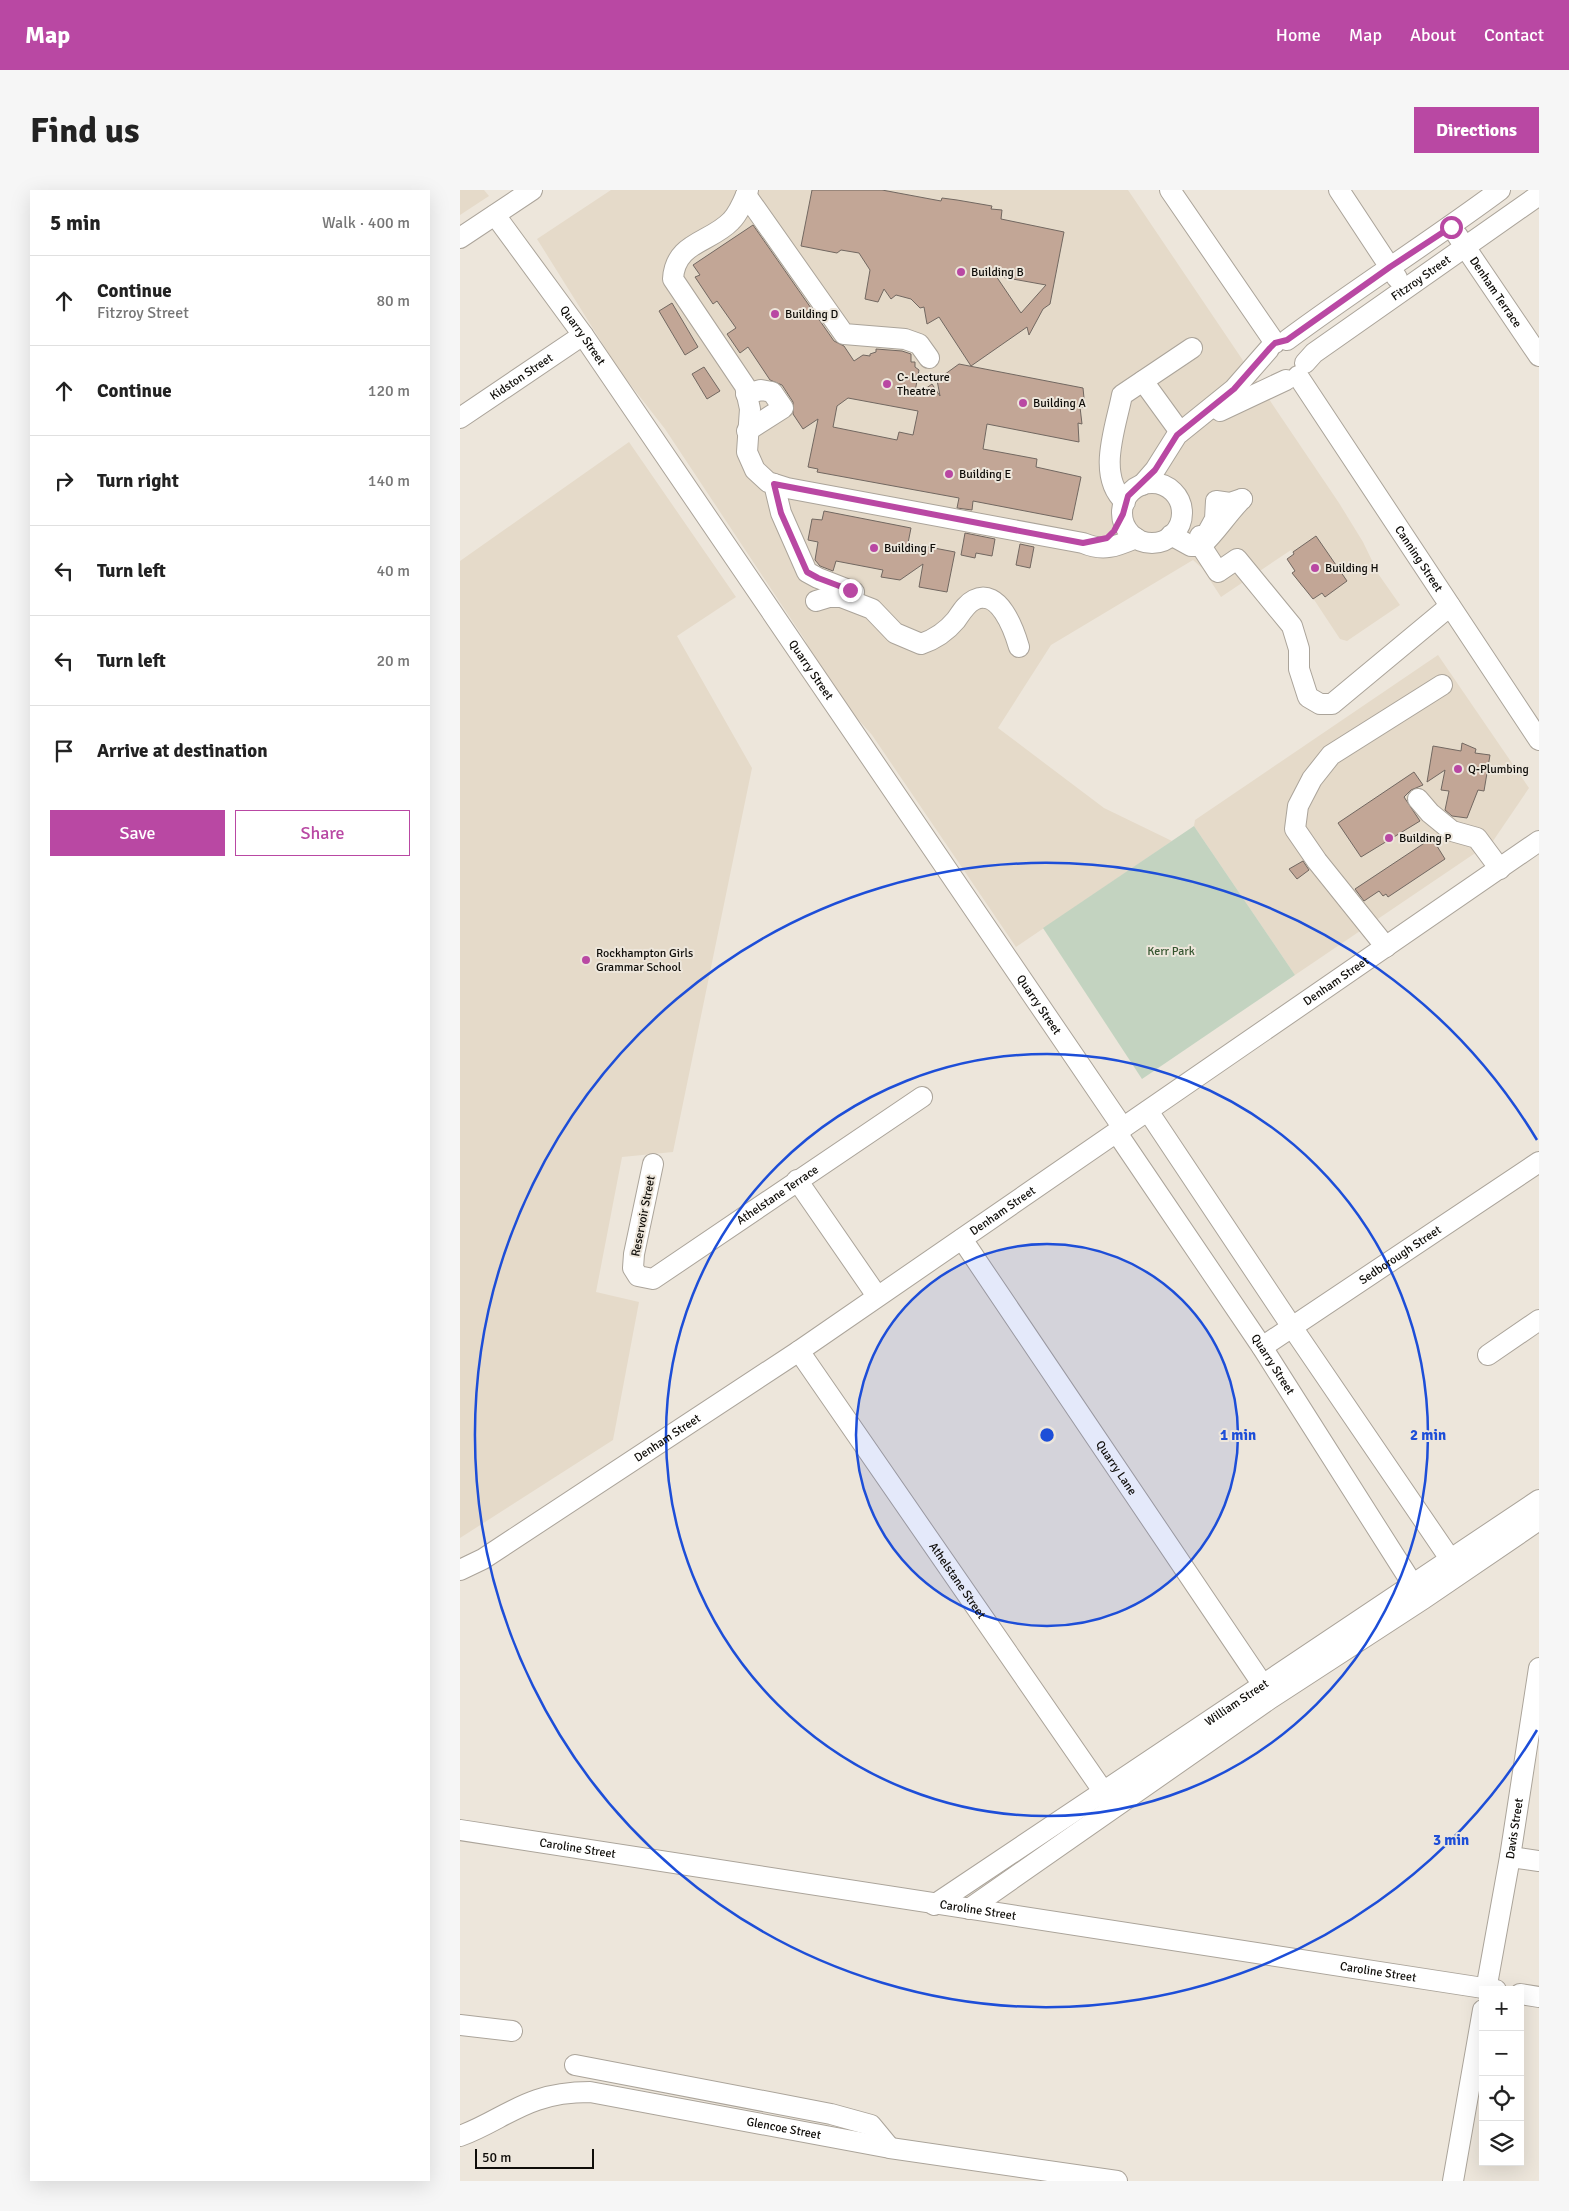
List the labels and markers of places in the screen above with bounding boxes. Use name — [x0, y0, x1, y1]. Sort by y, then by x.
place label: Building B — [971, 265, 1024, 280]
marker: Building B — [955, 266, 967, 278]
place label: Building D — [785, 307, 839, 322]
marker: Building D — [769, 308, 781, 320]
place label: C- Lecture Theatre — [897, 370, 950, 399]
marker: C- Lecture Theatre — [881, 378, 893, 390]
place label: Building A — [1033, 396, 1087, 411]
marker: Building A — [1017, 397, 1029, 409]
place label: Building E — [959, 467, 1012, 482]
marker: Building E — [943, 468, 955, 480]
place label: Building F — [884, 541, 936, 556]
marker: Building F — [868, 542, 880, 554]
place label: Building H — [1325, 561, 1379, 576]
marker: Building H — [1309, 562, 1321, 574]
place label: Q-Plumbing — [1468, 762, 1529, 777]
marker: Q-Plumbing — [1452, 763, 1464, 775]
place label: Building P — [1399, 831, 1452, 846]
marker: Building P — [1383, 832, 1395, 844]
place label: Rockhampton Girls Grammar School — [596, 946, 693, 975]
marker: Rockhampton Girls Grammar School — [580, 954, 592, 966]
centre of rings — [1038, 1426, 1056, 1444]

